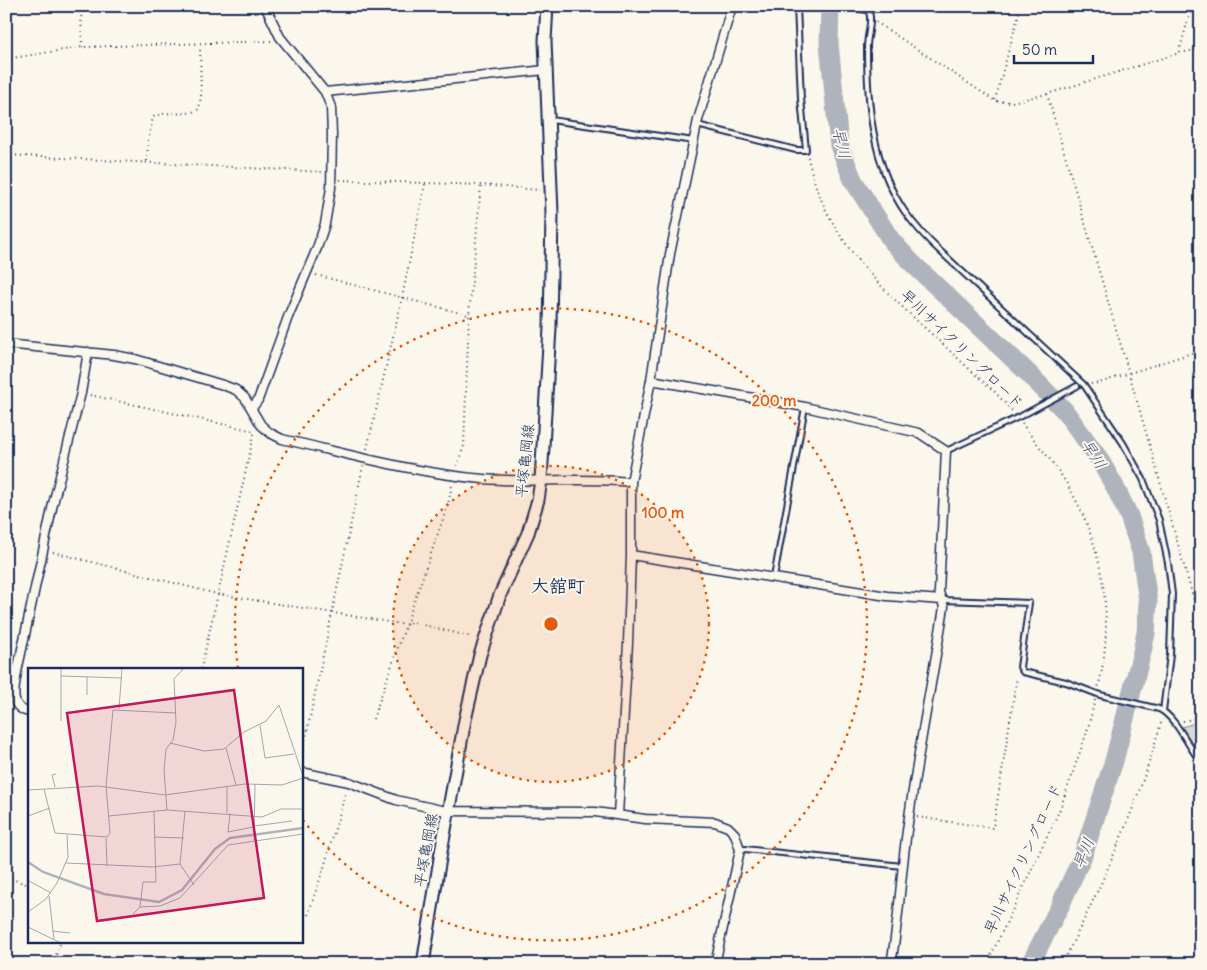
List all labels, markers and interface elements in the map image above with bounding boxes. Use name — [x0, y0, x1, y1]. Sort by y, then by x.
scale bar — [1014, 32, 1093, 64]
text: 50 m — [1022, 40, 1057, 59]
water label: 早川 — [829, 125, 855, 161]
street label: 早川サイクリングロード — [897, 285, 1028, 412]
text: 200 m — [752, 391, 796, 410]
street label: 平塚亀岡線 — [511, 423, 538, 499]
water label: 早川 — [1077, 435, 1111, 473]
text: 100 m — [642, 503, 684, 522]
district label: 大舘町 — [531, 574, 585, 597]
centre of rings — [542, 615, 560, 633]
inset map — [28, 668, 302, 942]
street label: 早川サイクリングロード — [979, 781, 1066, 937]
street label: 平塚亀岡線 — [410, 811, 441, 889]
water label: 早川 — [1068, 834, 1098, 872]

